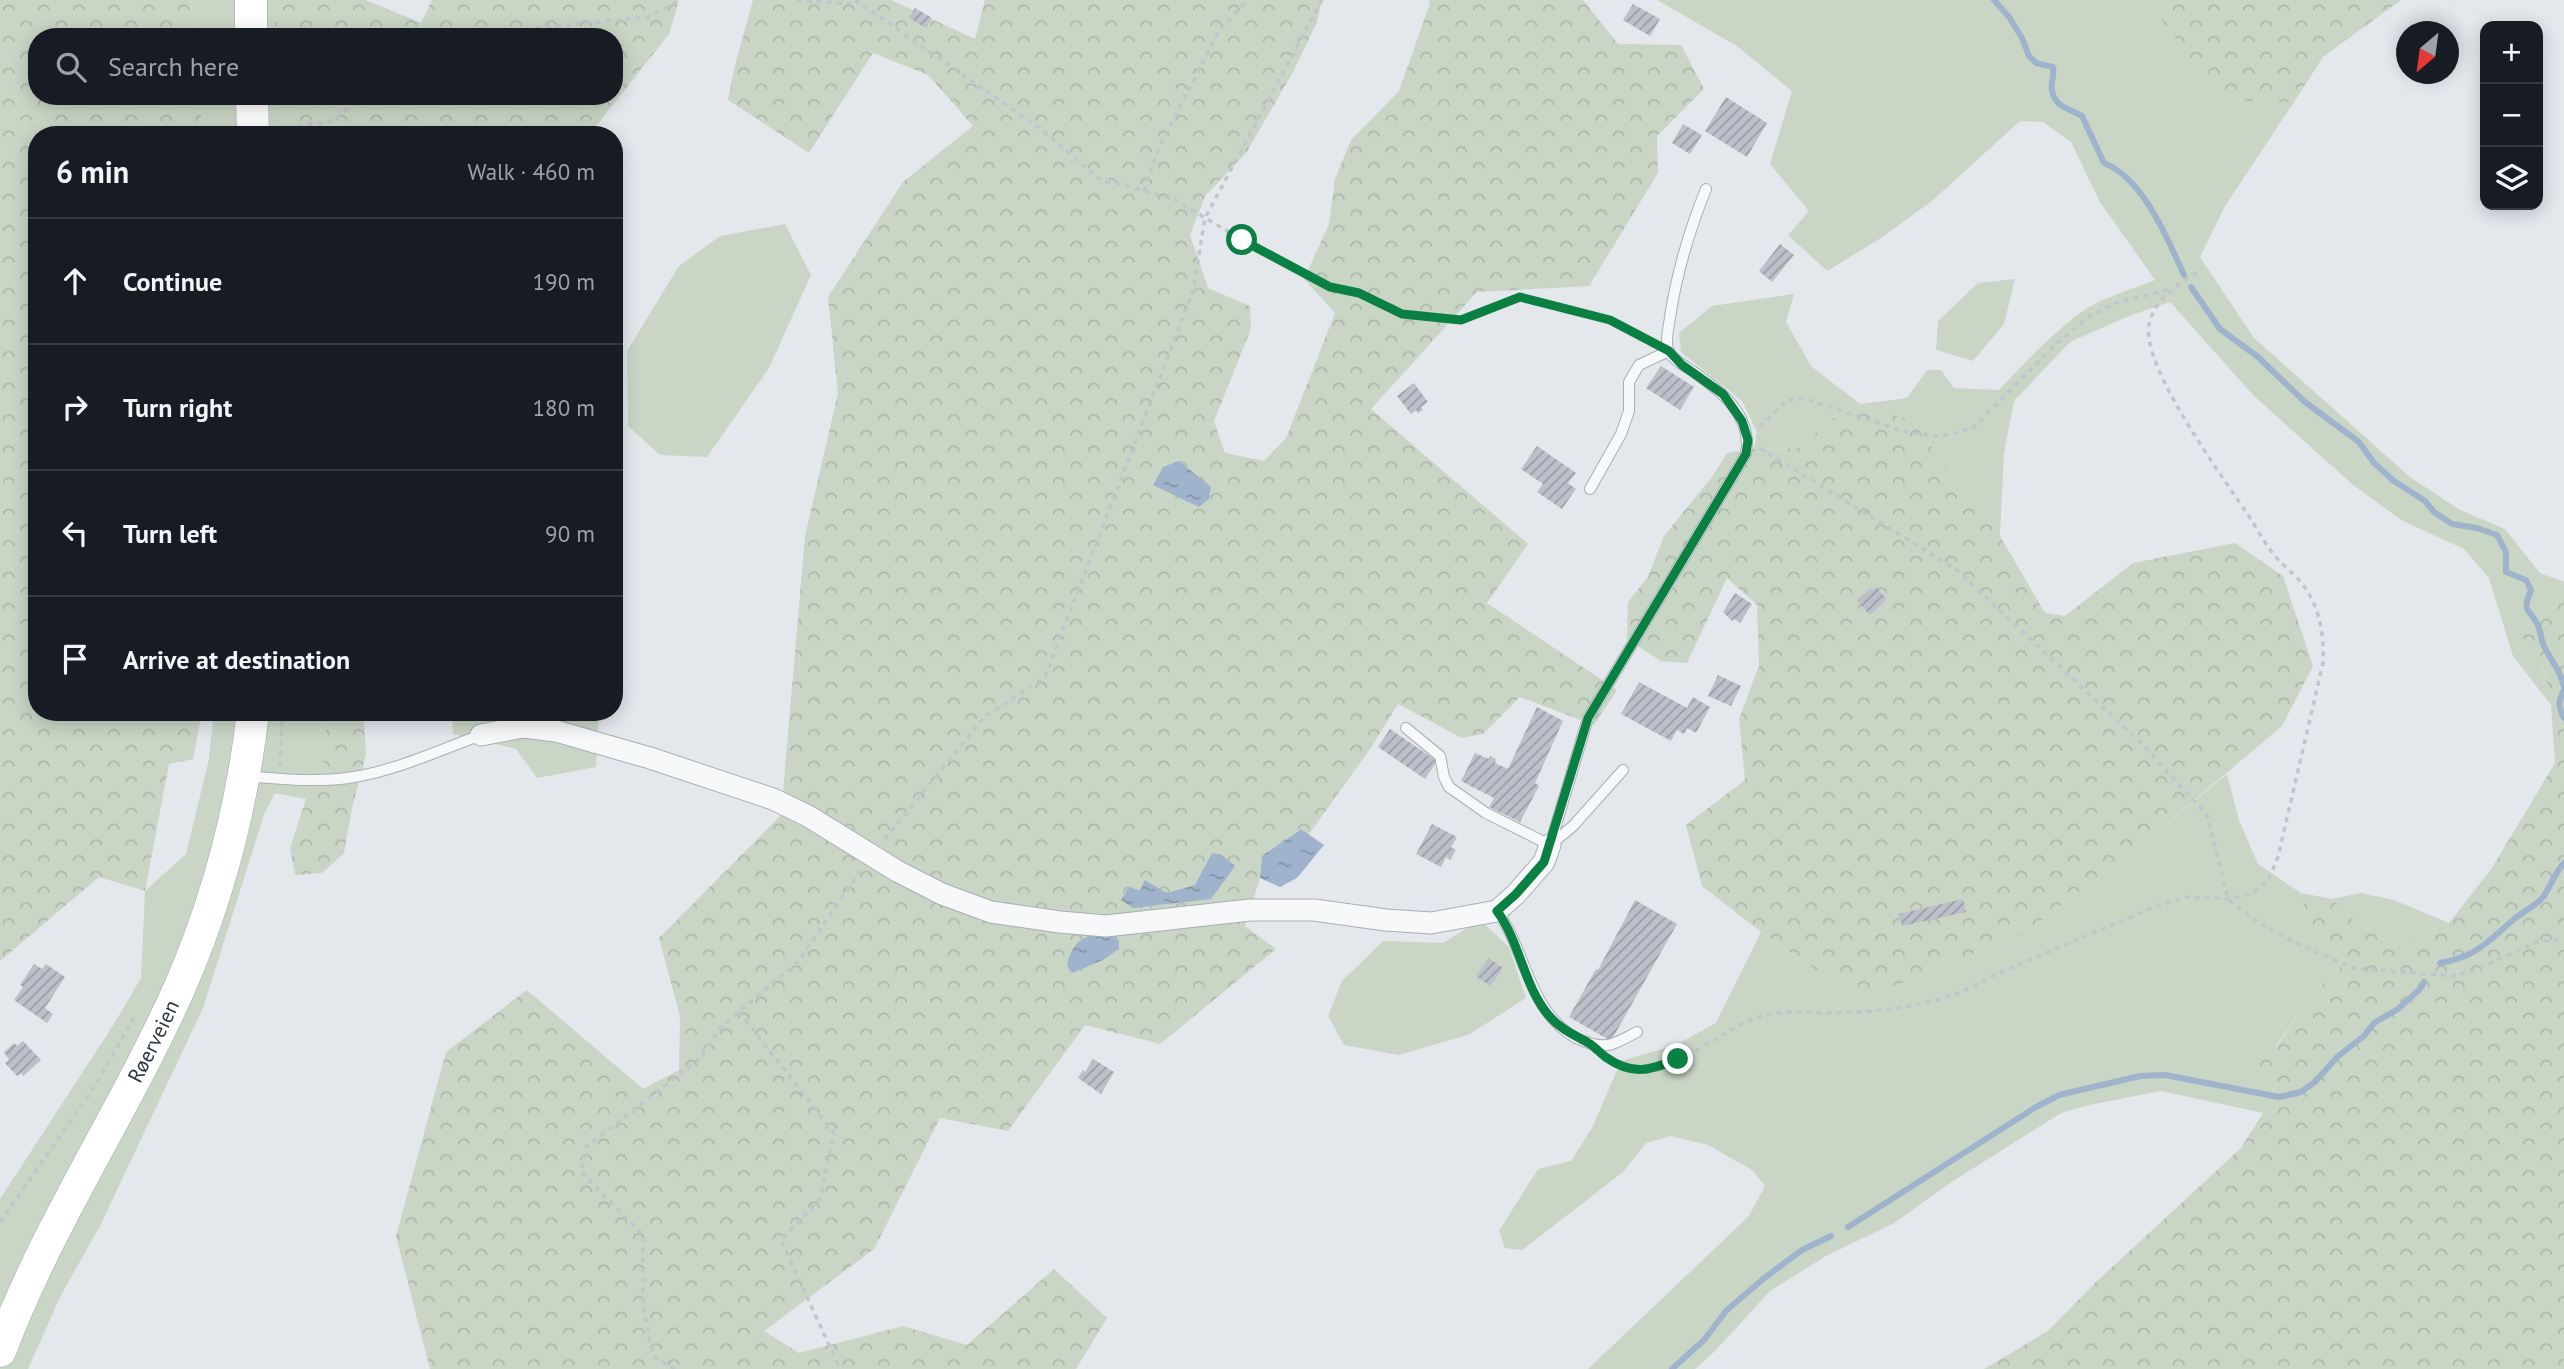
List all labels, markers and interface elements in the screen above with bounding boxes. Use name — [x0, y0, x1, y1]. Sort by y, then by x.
north arrow — [2396, 21, 2459, 84]
map controls — [2480, 21, 2543, 210]
button: + — [2480, 21, 2543, 84]
search box — [28, 28, 623, 105]
icon: search — [52, 48, 90, 86]
text: Search here — [108, 50, 239, 83]
button: − — [2480, 84, 2543, 147]
button: layers — [2480, 147, 2543, 210]
text: 6 min — [56, 152, 129, 191]
text: Walk · 460 m — [468, 157, 595, 186]
route start — [1226, 224, 1257, 255]
icon: ahead — [56, 262, 94, 300]
text: Continue — [123, 265, 222, 298]
text: 190 m — [533, 267, 595, 296]
icon: right — [56, 388, 94, 426]
text: Turn right — [123, 391, 232, 424]
text: 180 m — [533, 393, 595, 422]
icon: left — [56, 514, 94, 552]
text: Turn left — [123, 517, 217, 550]
text: 90 m — [545, 519, 595, 548]
icon: arrive — [56, 640, 94, 678]
text: Arrive at destination — [123, 643, 350, 676]
street label: Røerveien — [121, 995, 185, 1087]
route end — [1662, 1043, 1693, 1074]

